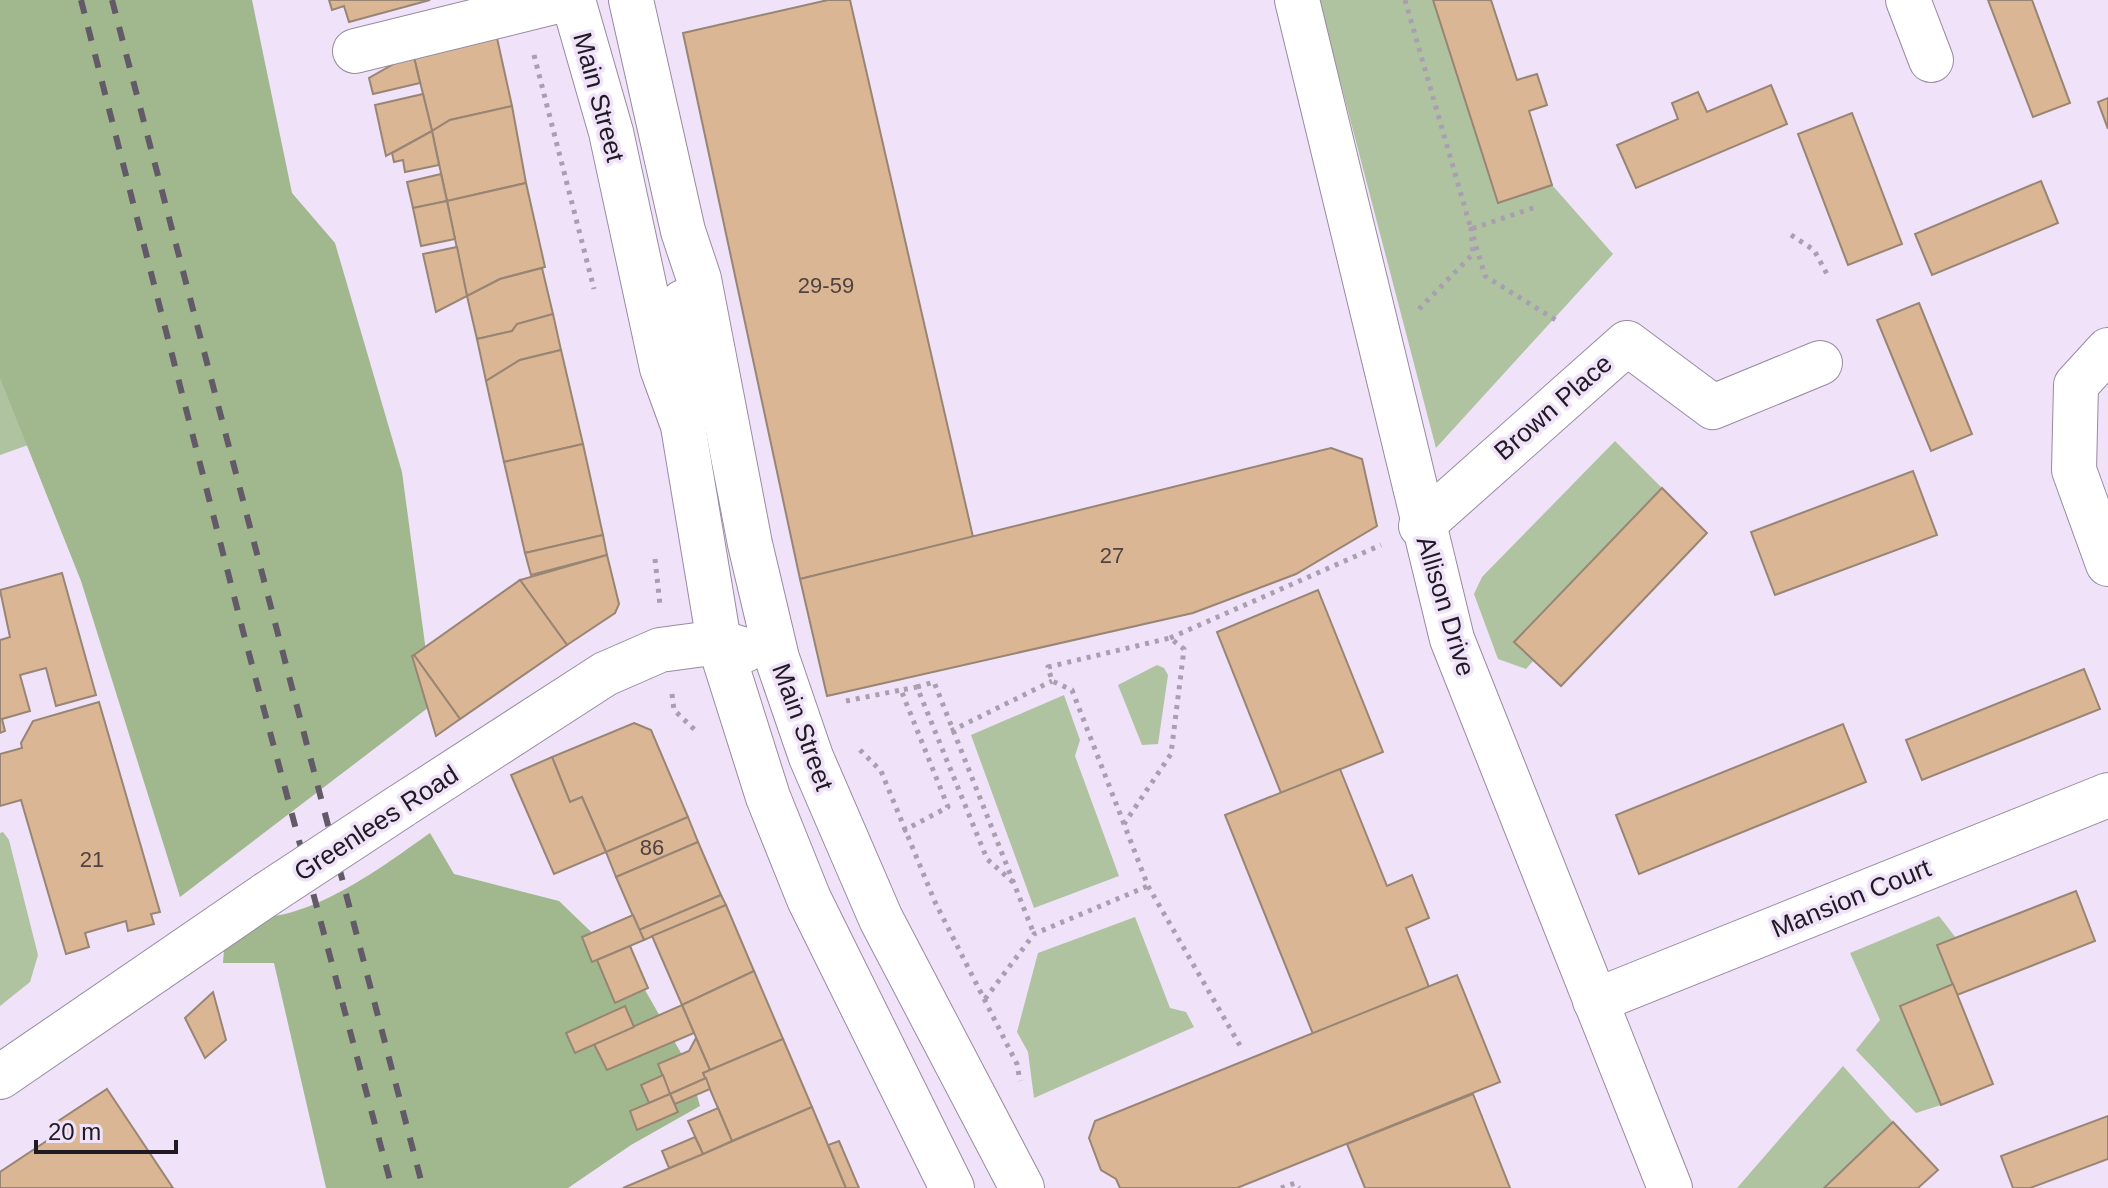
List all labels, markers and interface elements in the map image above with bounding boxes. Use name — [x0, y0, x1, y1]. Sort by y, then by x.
street label: Main Street — [567, 29, 631, 166]
house number: 29-59 — [798, 273, 854, 298]
street label: Brown Place — [1488, 348, 1618, 466]
street label: Allison Drive — [1411, 533, 1481, 679]
house number: 27 — [1100, 543, 1124, 568]
street label: Main Street — [766, 659, 840, 795]
street label: Greenlees Road — [288, 759, 464, 887]
house number: 86 — [640, 835, 664, 860]
house number: 21 — [80, 847, 104, 872]
street label: Mansion Court — [1767, 852, 1936, 944]
scale bar — [36, 1104, 176, 1154]
text: 20 m — [48, 1118, 101, 1145]

